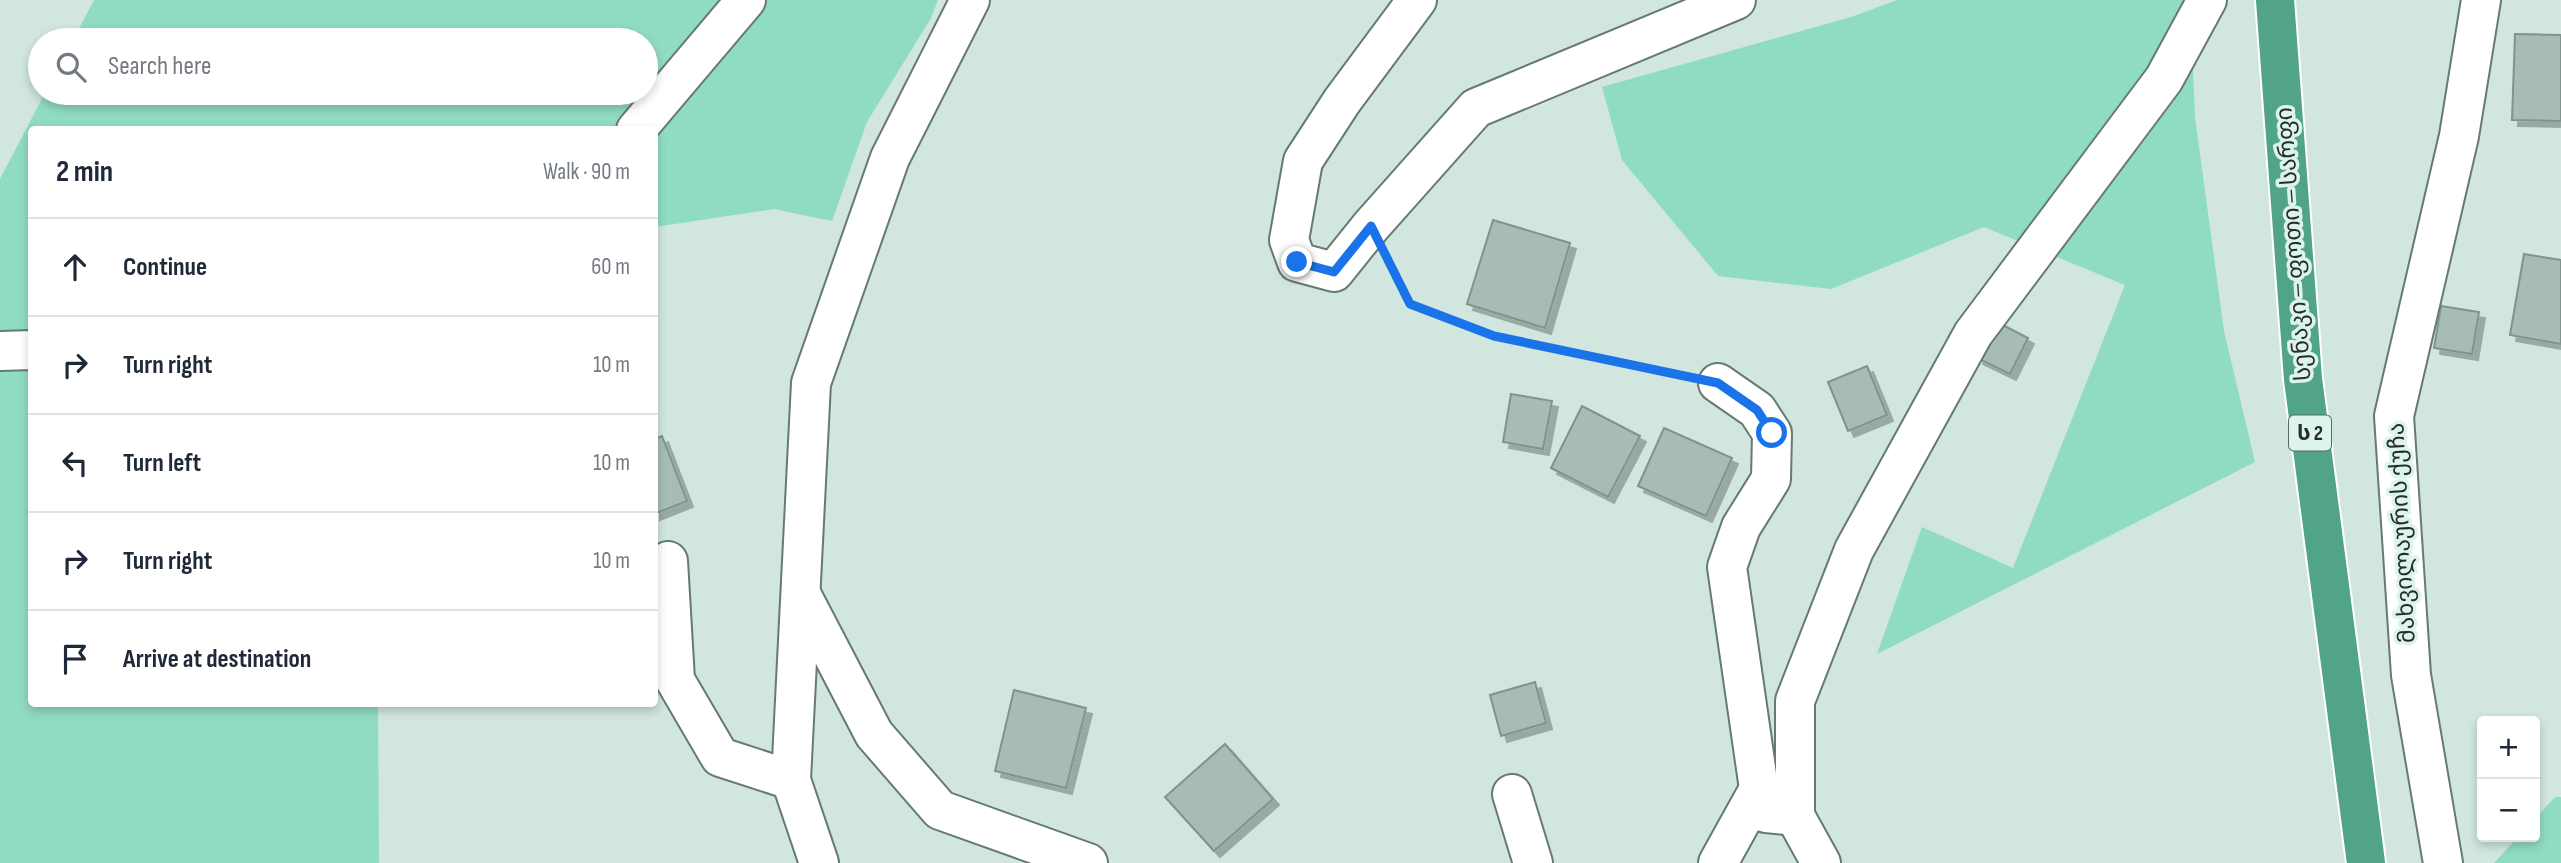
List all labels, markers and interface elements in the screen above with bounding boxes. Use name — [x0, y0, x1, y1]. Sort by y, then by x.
search box — [28, 28, 658, 105]
icon: search — [52, 48, 90, 86]
text: Search here — [108, 51, 211, 82]
street label: სენაკი — ფოთი — სარფი — [2270, 106, 2318, 382]
text: 2 min — [56, 154, 113, 190]
text: Walk · 90 m — [543, 158, 630, 186]
route end — [1281, 246, 1312, 277]
icon: ahead — [56, 248, 94, 286]
text: Continue — [123, 252, 207, 283]
text: 60 m — [591, 253, 630, 281]
icon: right — [56, 346, 94, 384]
text: Turn right — [123, 350, 212, 381]
text: 10 m — [593, 351, 630, 379]
road number: ს 2 — [2289, 416, 2331, 450]
route start — [1756, 417, 1787, 448]
street label: მახვილაურის ქუჩა — [2382, 422, 2422, 644]
icon: left — [56, 444, 94, 482]
text: Turn left — [123, 448, 201, 479]
text: 10 m — [593, 449, 630, 477]
icon: right — [56, 542, 94, 580]
text: Turn right — [123, 546, 212, 577]
text: 10 m — [593, 547, 630, 575]
icon: arrive — [56, 640, 94, 678]
text: Arrive at destination — [123, 644, 311, 675]
map controls — [2477, 716, 2540, 842]
button: + — [2477, 716, 2540, 779]
button: − — [2477, 779, 2540, 842]

